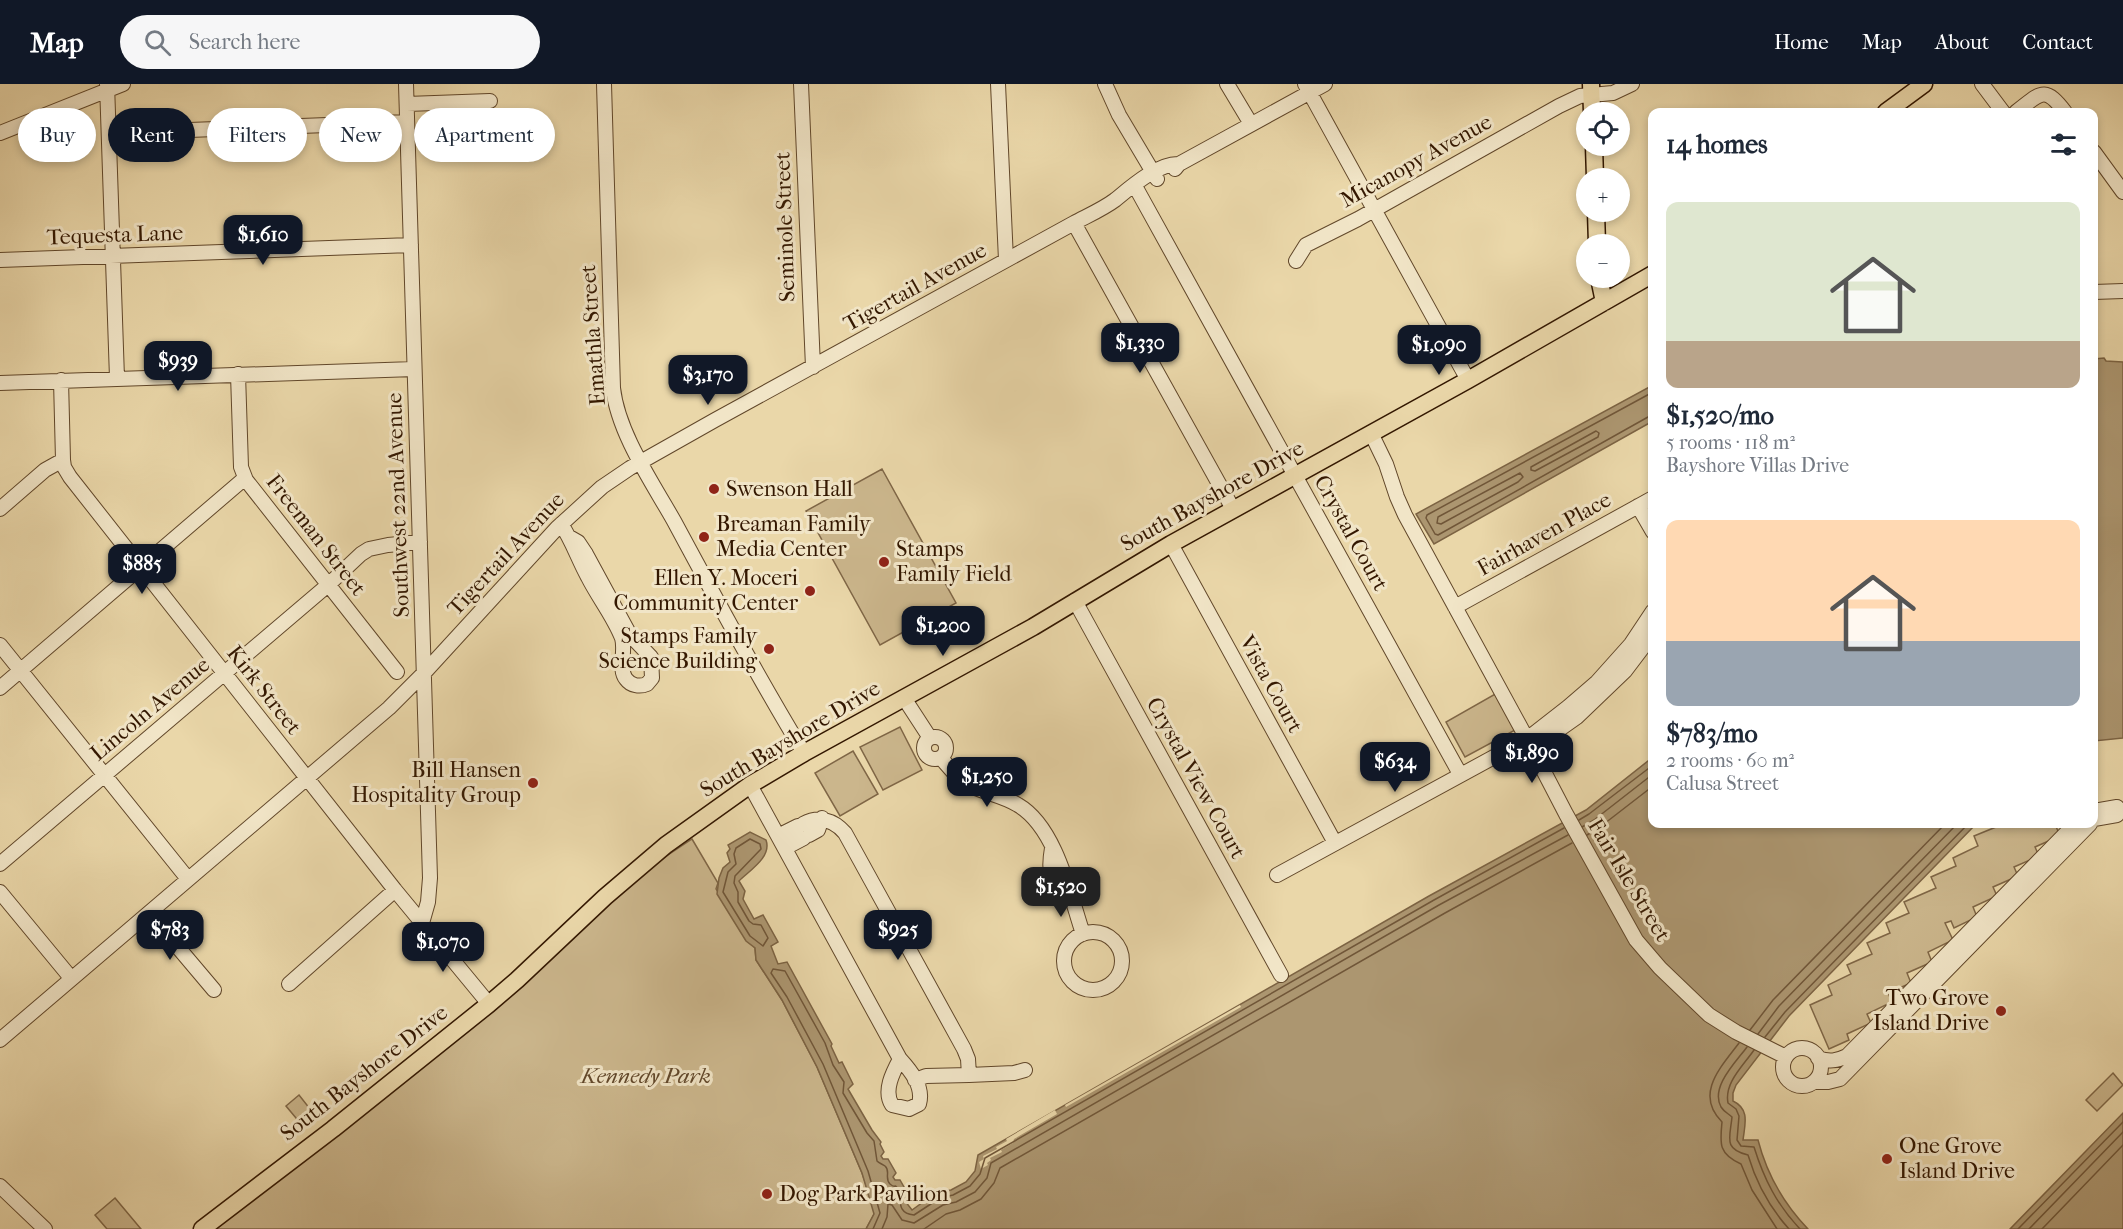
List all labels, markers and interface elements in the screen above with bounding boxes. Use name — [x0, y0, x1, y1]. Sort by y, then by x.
search box — [120, 15, 540, 69]
text: Map — [30, 26, 84, 59]
icon: search — [141, 26, 174, 59]
text: Search here — [189, 29, 300, 55]
text: Home — [1774, 30, 1829, 54]
text: Map — [1862, 30, 1902, 54]
text: About — [1935, 30, 1989, 54]
text: Contact — [2022, 30, 2093, 54]
map controls — [1576, 102, 1630, 288]
button: locate — [1576, 102, 1630, 156]
chip: Buy — [18, 108, 96, 162]
chip: Rent — [108, 108, 195, 162]
chip: Filters — [207, 108, 307, 162]
chip: New — [319, 108, 402, 162]
chip: Apartment — [414, 108, 555, 162]
street label: Micanopy Avenue — [1336, 109, 1496, 213]
icon: filters — [2047, 128, 2080, 161]
text: 14 homes — [1666, 129, 1768, 160]
street label: Seminole Street — [769, 151, 801, 303]
button: + — [1576, 168, 1630, 222]
pin: $1,610 — [214, 215, 312, 266]
street label: Tequesta Lane — [46, 220, 184, 250]
text: $1,610 — [238, 223, 288, 246]
button: − — [1576, 234, 1630, 288]
street label: Tigertail Avenue — [839, 237, 991, 337]
icon: home — [1819, 241, 1927, 349]
street label: Emathla Street — [575, 264, 611, 406]
pin: $1,330 — [1091, 323, 1189, 374]
pin: $1,090 — [1390, 325, 1488, 376]
text: $1,330 — [1115, 331, 1165, 354]
text: $1,090 — [1412, 333, 1466, 356]
pin: $939 — [142, 341, 214, 392]
text: $939 — [158, 349, 198, 372]
pin: $3,170 — [659, 355, 757, 406]
text: $3,170 — [682, 363, 734, 386]
street label: Southwest 22nd Avenue — [381, 392, 415, 618]
text: $1,520/mo — [1666, 400, 1774, 431]
text: 5 rooms · 118 m² — [1666, 431, 1795, 454]
street label: South Bayshore Drive — [1116, 435, 1308, 557]
text: Bayshore Villas Drive — [1666, 454, 1849, 477]
street label: Freeman Street — [261, 469, 372, 601]
street label: Crystal Court — [1309, 471, 1394, 596]
place label: Swenson Hall — [726, 476, 853, 502]
marker: Swenson Hall — [707, 482, 721, 496]
street label: Tigertail Avenue — [442, 487, 570, 621]
street label: Fairhaven Place — [1473, 487, 1615, 581]
place label: Breaman Family Media Center — [716, 511, 872, 562]
marker: Breaman Family Media Center — [697, 530, 711, 544]
place label: Stamps Family Field — [896, 536, 1013, 587]
pin: $885 — [106, 544, 178, 595]
text: $885 — [122, 552, 162, 575]
marker: Stamps Family Field — [877, 555, 891, 569]
icon: home — [1819, 559, 1927, 667]
place label: Ellen Y. Moceri Community Center — [614, 565, 799, 616]
marker: Ellen Y. Moceri Community Center — [803, 584, 817, 598]
pin: $1,200 — [894, 606, 992, 657]
text: $1,200 — [916, 614, 970, 637]
place label: Stamps Family Science Building — [599, 623, 758, 674]
street label: Vista Court — [1233, 630, 1308, 737]
street label: Kirk Street — [221, 640, 307, 740]
marker: Stamps Family Science Building — [762, 642, 776, 656]
street label: Lincoln Avenue — [85, 652, 215, 766]
street label: South Bayshore Drive — [695, 675, 885, 803]
street label: Crystal View Court — [1141, 693, 1251, 863]
text: $783/mo — [1666, 718, 1758, 749]
pin: $1,890 — [1483, 733, 1581, 784]
text: $1,890 — [1505, 741, 1559, 764]
pin: $634 — [1359, 742, 1431, 793]
text: 2 rooms · 60 m² — [1666, 749, 1794, 772]
text: $634 — [1374, 750, 1416, 773]
place label: Bill Hansen Hospitality Group — [352, 757, 521, 808]
pin: $1,250 — [938, 757, 1036, 808]
text: $1,250 — [961, 765, 1013, 788]
text: Calusa Street — [1666, 772, 1779, 795]
marker: Bill Hansen Hospitality Group — [526, 776, 540, 790]
street label: Fair Isle Street — [1582, 814, 1676, 946]
pin: $1,520 — [1012, 867, 1110, 918]
text: $1,520 — [1035, 875, 1087, 898]
pin: $783 — [134, 910, 206, 961]
pin: $925 — [862, 910, 934, 961]
text: $783 — [151, 918, 189, 941]
text: $925 — [878, 918, 918, 941]
pin: $1,070 — [394, 922, 492, 973]
text: $1,070 — [416, 930, 470, 953]
place label: Two Grove Island Drive — [1873, 985, 1989, 1036]
street label: South Bayshore Drive — [275, 1000, 453, 1146]
marker: Two Grove Island Drive — [1994, 1004, 2008, 1018]
park label: Kennedy Park — [579, 1063, 711, 1089]
place label: One Grove Island Drive — [1899, 1133, 2015, 1184]
marker: One Grove Island Drive — [1880, 1152, 1894, 1166]
place label: Dog Park Pavilion — [779, 1181, 949, 1207]
marker: Dog Park Pavilion — [760, 1187, 774, 1201]

